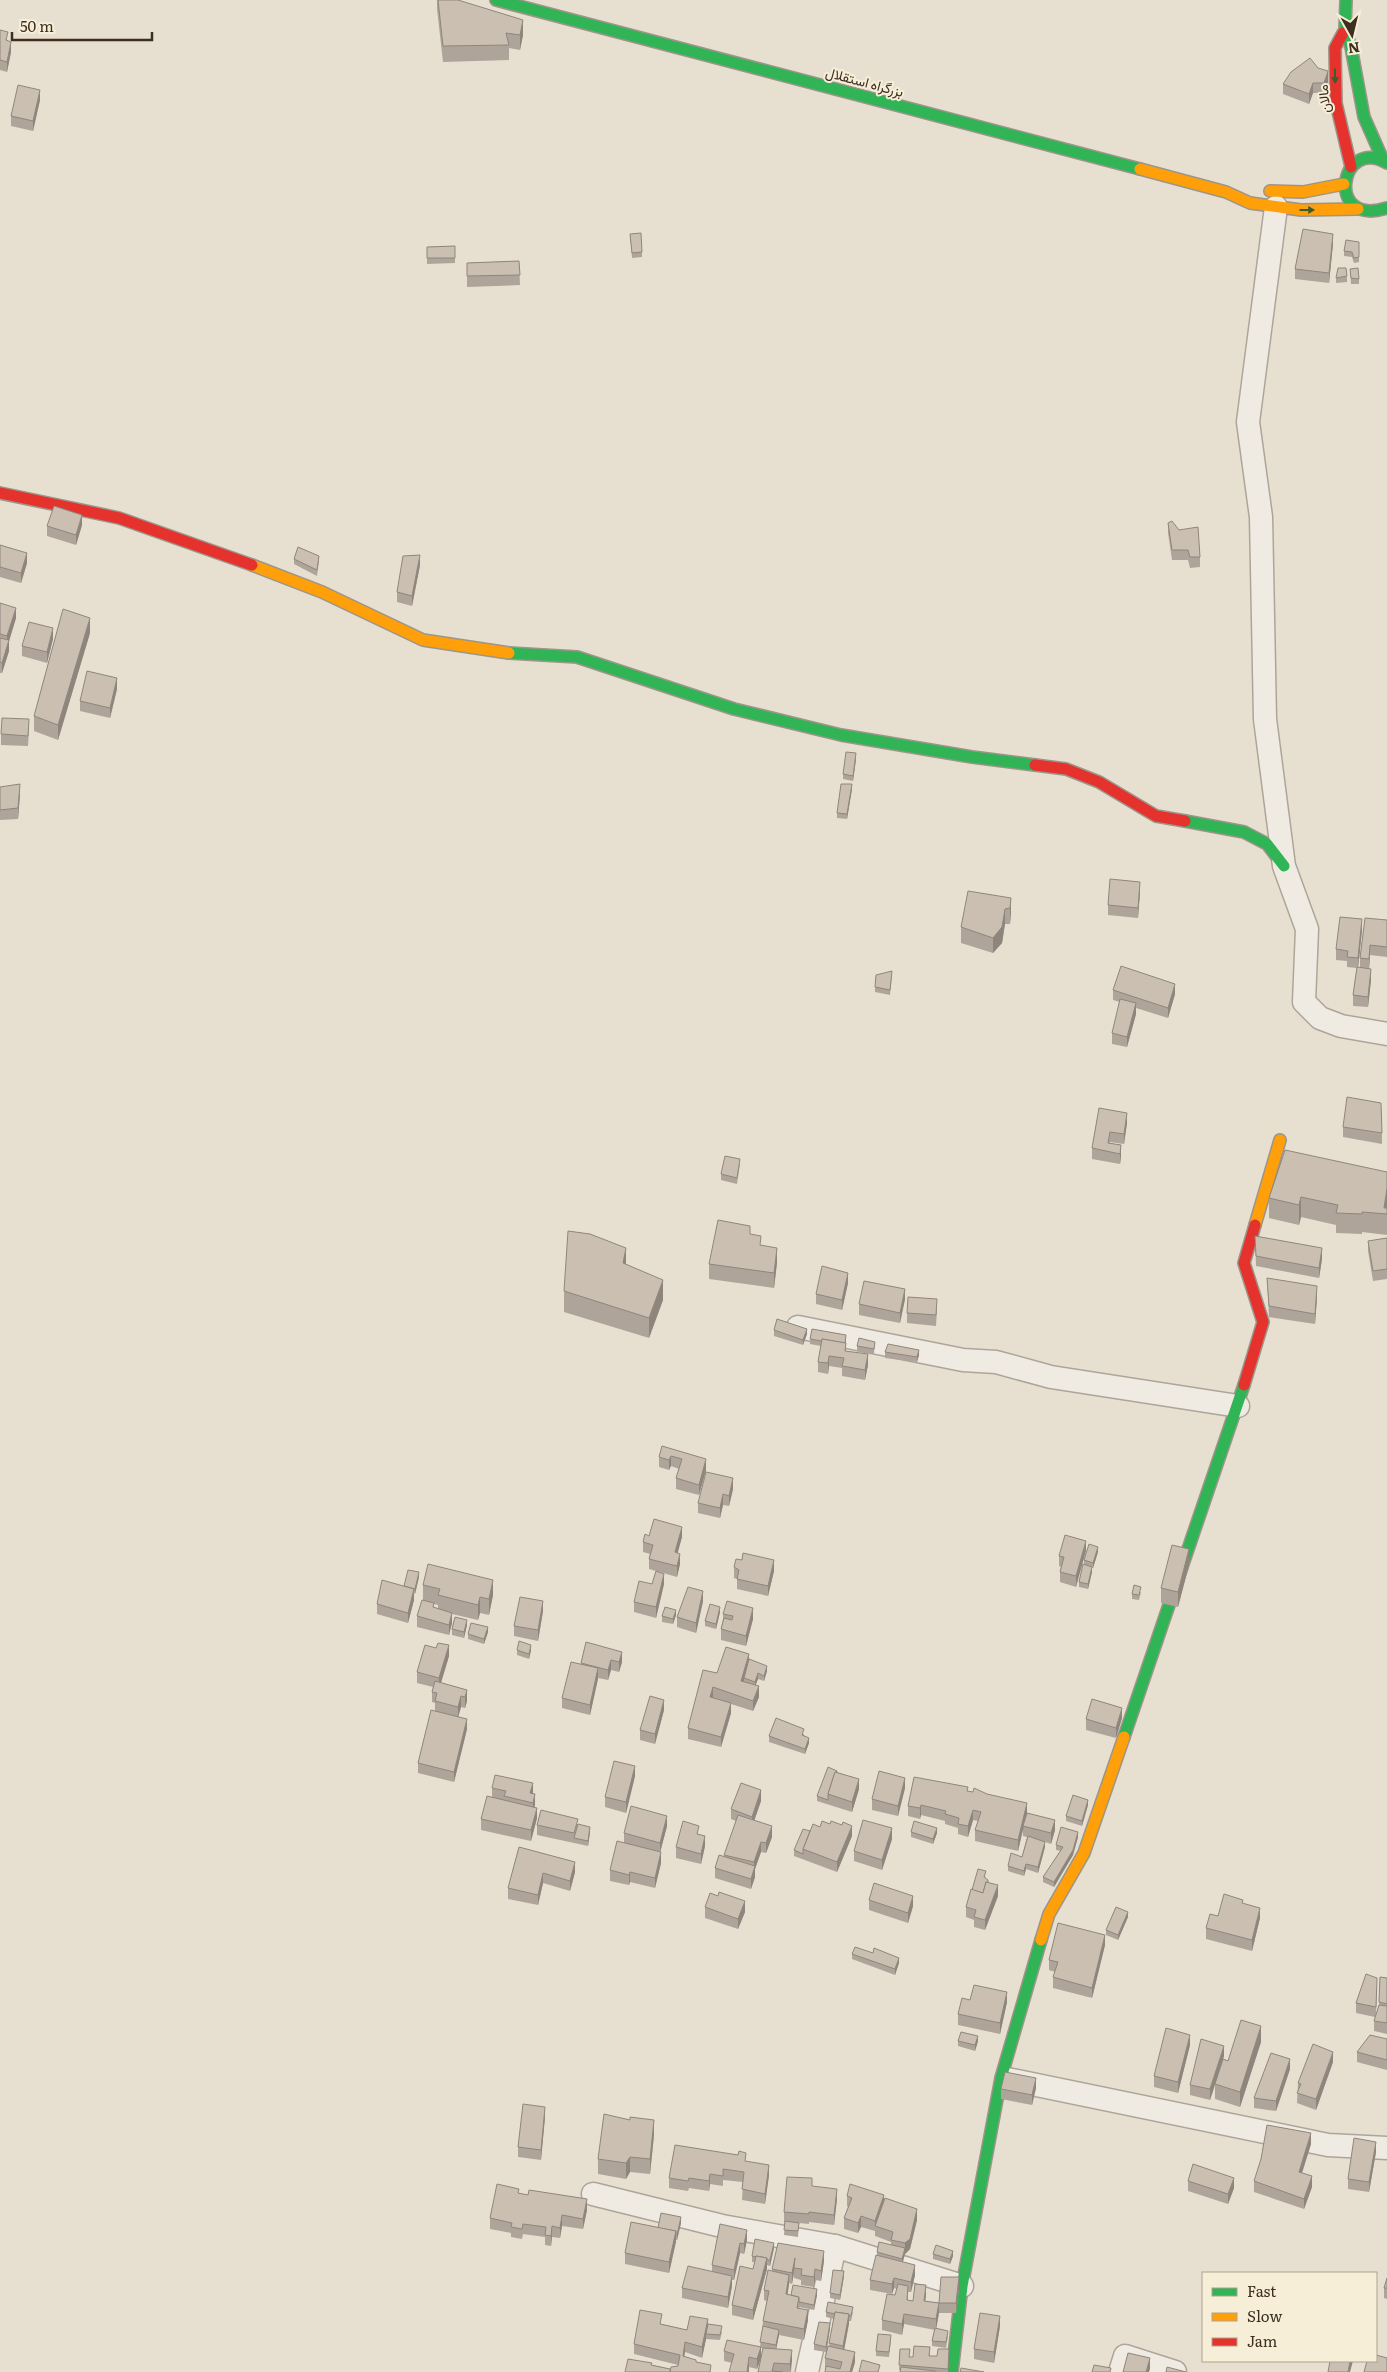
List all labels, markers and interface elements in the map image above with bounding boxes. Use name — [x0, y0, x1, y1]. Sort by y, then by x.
scale bar — [12, 10, 152, 42]
north arrow — [1327, 10, 1377, 60]
text: 50 m — [20, 14, 54, 37]
text: N — [1346, 38, 1361, 60]
street label: بزرگراه استقلال — [823, 61, 906, 102]
one-way arrow — [1332, 68, 1340, 84]
street label: مالان — [1312, 84, 1334, 114]
one-way arrow — [1299, 206, 1315, 214]
legend — [1202, 2272, 1377, 2362]
text: Fast — [1247, 2279, 1276, 2302]
text: Slow — [1247, 2304, 1282, 2327]
text: Jam — [1247, 2329, 1278, 2352]

